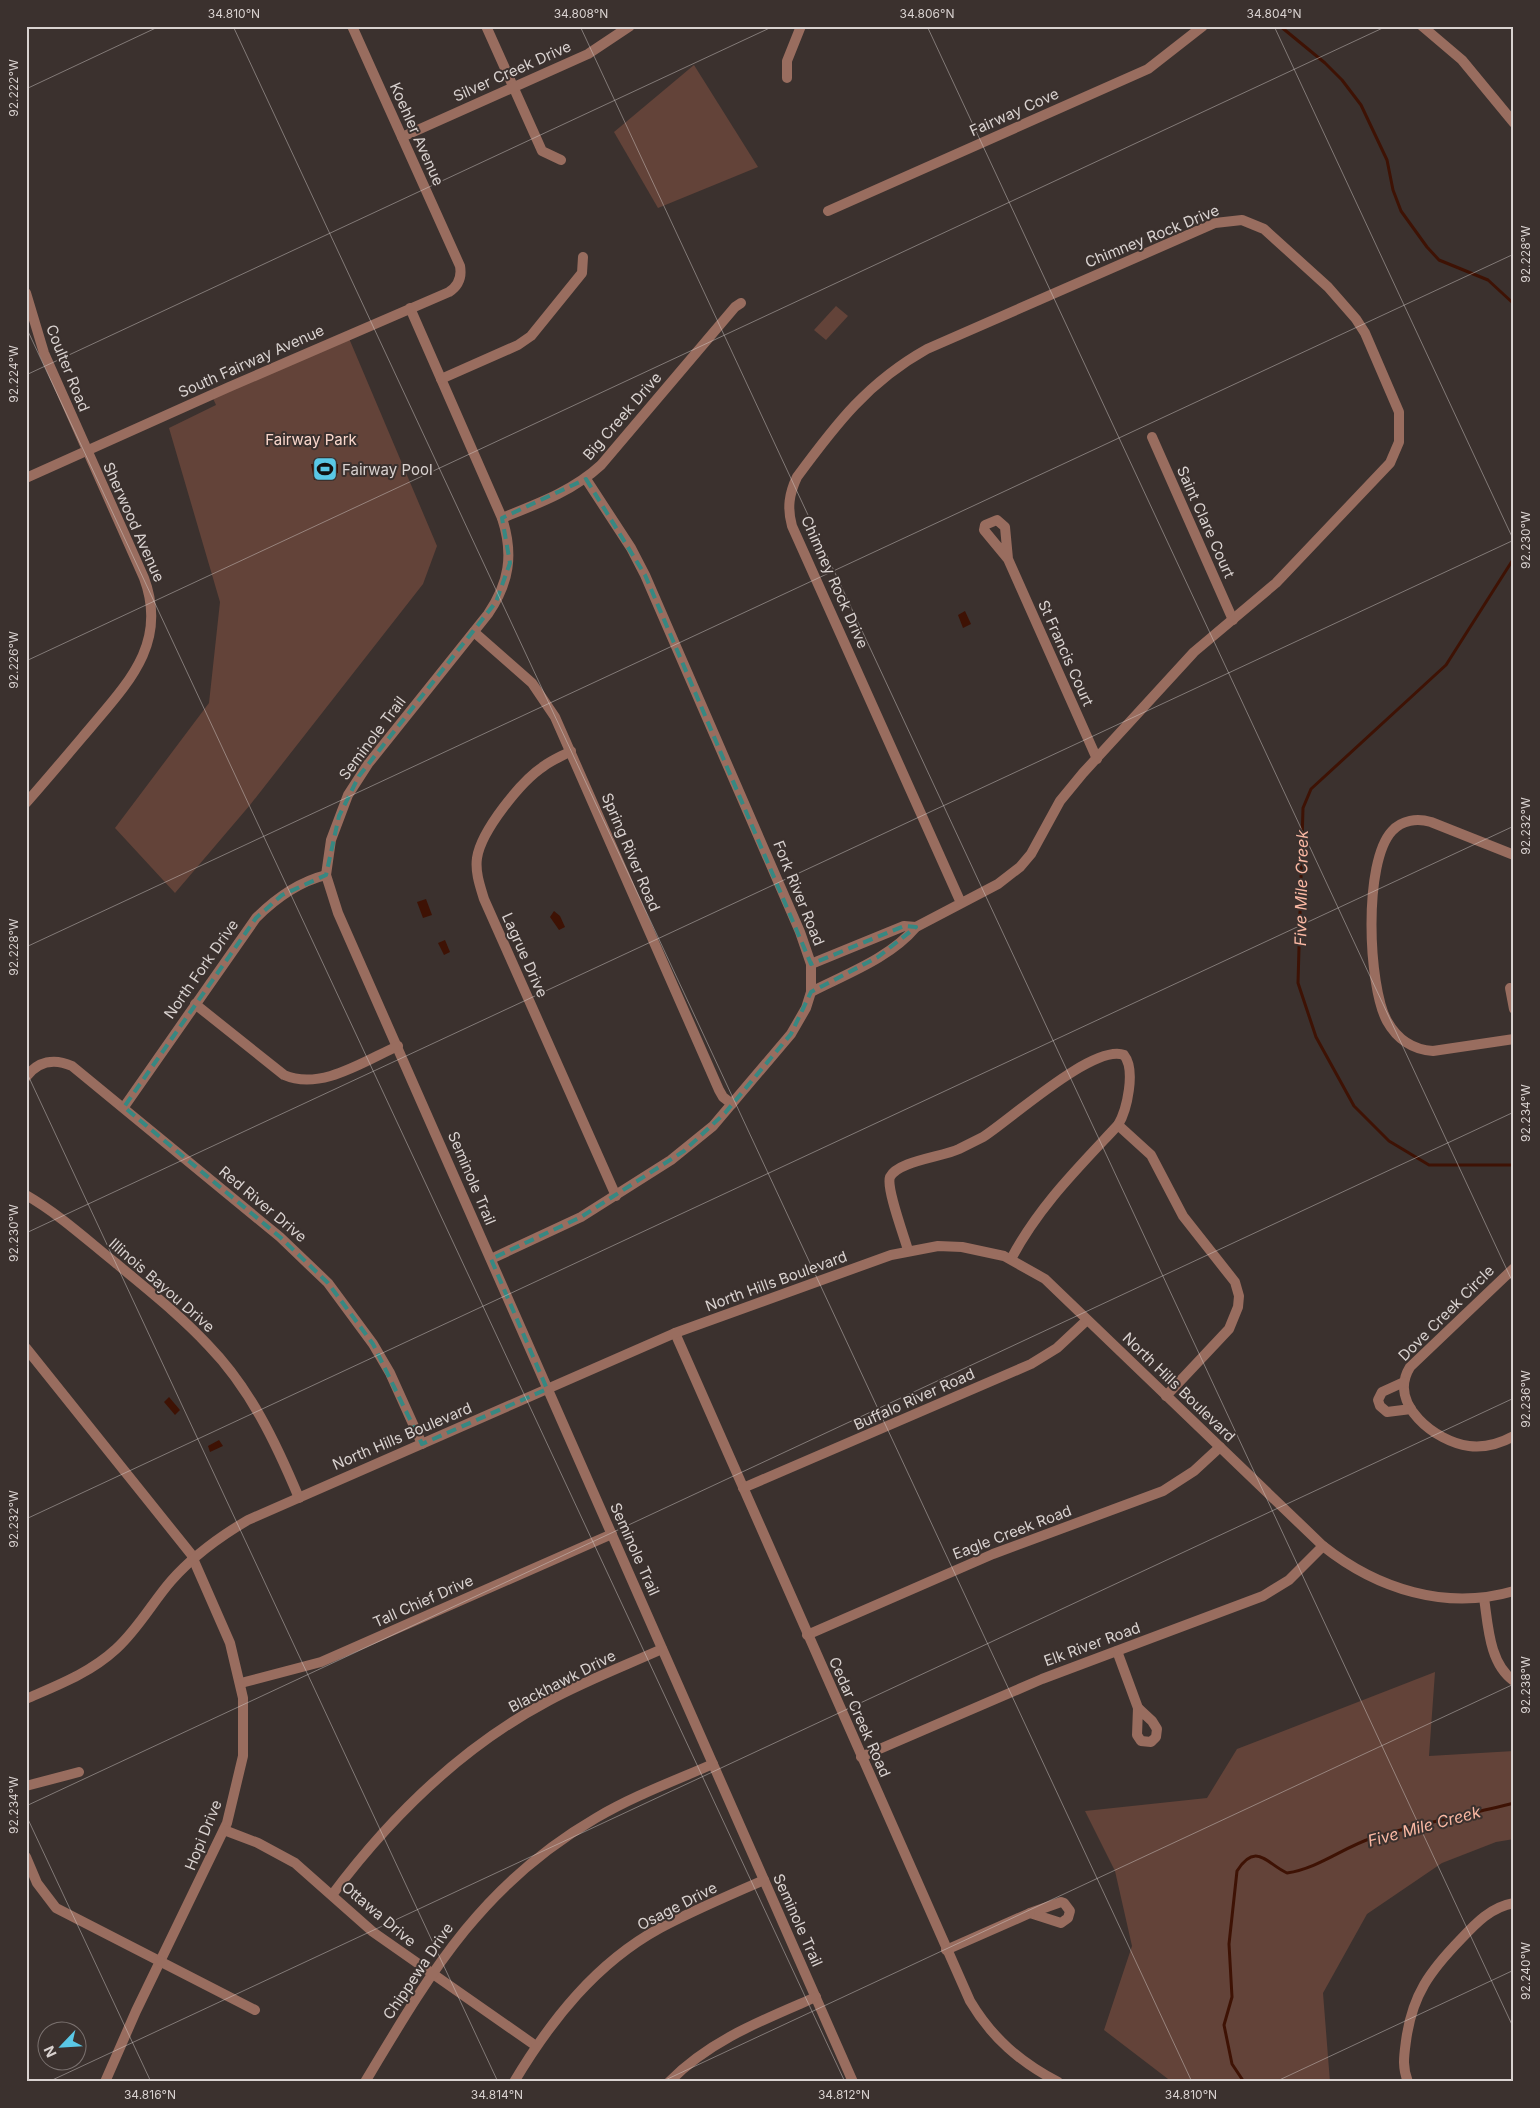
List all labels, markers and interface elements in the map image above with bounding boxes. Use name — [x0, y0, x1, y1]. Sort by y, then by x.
text: 34.810°N — [208, 6, 260, 21]
text: 34.808°N — [554, 6, 608, 21]
text: 34.806°N — [900, 6, 954, 21]
text: 34.804°N — [1247, 6, 1301, 21]
street label: Silver Creek Drive — [450, 36, 574, 106]
text: 92.222°W — [6, 59, 21, 117]
street label: Koehler Avenue — [386, 79, 448, 189]
street label: Fairway Cove — [966, 84, 1062, 140]
street label: Chimney Rock Drive — [1082, 200, 1222, 272]
text: 92.228°W — [1518, 225, 1533, 283]
street label: South Fairway Avenue — [175, 320, 327, 402]
street label: Coulter Road — [42, 322, 94, 414]
text: 92.224°W — [6, 345, 21, 403]
street label: Big Creek Drive — [579, 368, 665, 464]
park label: Fairway Park — [265, 430, 358, 449]
sports icon: Fairway Pool — [312, 456, 338, 482]
street label: Sherwood Avenue — [99, 459, 169, 585]
place label: Fairway Pool — [342, 460, 433, 479]
street label: Saint Clare Court — [1173, 463, 1239, 581]
text: 92.230°W — [1518, 511, 1533, 569]
street label: Chimney Rock Drive — [797, 513, 873, 651]
street label: St Francis Court — [1034, 597, 1098, 709]
text: 92.226°W — [6, 631, 21, 689]
street label: Seminole Trail — [334, 692, 410, 784]
street label: Spring River Road — [597, 790, 665, 914]
text: 92.232°W — [1518, 797, 1533, 855]
water label: Five Mile Creek — [1290, 829, 1312, 946]
street label: Fork River Road — [769, 838, 829, 948]
street label: Lagrue Drive — [498, 910, 552, 1000]
street label: North Fork Drive — [160, 916, 242, 1022]
text: 92.228°W — [6, 918, 21, 976]
text: 92.234°W — [1518, 1084, 1533, 1142]
street label: Seminole Trail — [444, 1128, 500, 1228]
street label: Red River Drive — [215, 1162, 311, 1246]
text: 92.230°W — [6, 1204, 21, 1262]
street label: Illinois Bayou Drive — [105, 1234, 219, 1336]
street label: North Hills Boulevard — [703, 1247, 849, 1315]
street label: Dove Creek Circle — [1394, 1261, 1498, 1365]
street label: North Hills Boulevard — [1119, 1328, 1239, 1446]
street label: Buffalo River Road — [851, 1364, 977, 1434]
text: 92.236°W — [1518, 1370, 1533, 1428]
street label: North Hills Boulevard — [329, 1398, 475, 1474]
text: 92.232°W — [6, 1490, 21, 1548]
street label: Seminole Trail — [606, 1500, 664, 1598]
street label: Eagle Creek Road — [950, 1501, 1074, 1563]
street label: Tall Chief Drive — [370, 1570, 476, 1632]
street label: Elk River Road — [1041, 1618, 1143, 1670]
street label: Blackhawk Drive — [505, 1646, 619, 1716]
street label: Cedar Creek Road — [825, 1654, 895, 1780]
text: 92.238°W — [1518, 1656, 1533, 1714]
text: 92.234°W — [6, 1776, 21, 1834]
street label: Hopi Drive — [180, 1797, 226, 1873]
water label: Five Mile Creek — [1365, 1801, 1483, 1851]
street label: Seminole Trail — [769, 1871, 827, 1969]
street label: Ottawa Drive — [338, 1877, 420, 1951]
street label: Osage Drive — [634, 1878, 720, 1934]
street label: Chippewa Drive — [379, 1919, 457, 2023]
text: 92.240°W — [1518, 1942, 1533, 2000]
north arrow — [38, 2020, 88, 2070]
text: N — [40, 2043, 60, 2060]
text: 34.816°N — [124, 2087, 176, 2102]
text: 34.814°N — [471, 2087, 523, 2102]
text: 34.812°N — [818, 2087, 870, 2102]
text: 34.810°N — [1165, 2087, 1217, 2102]

